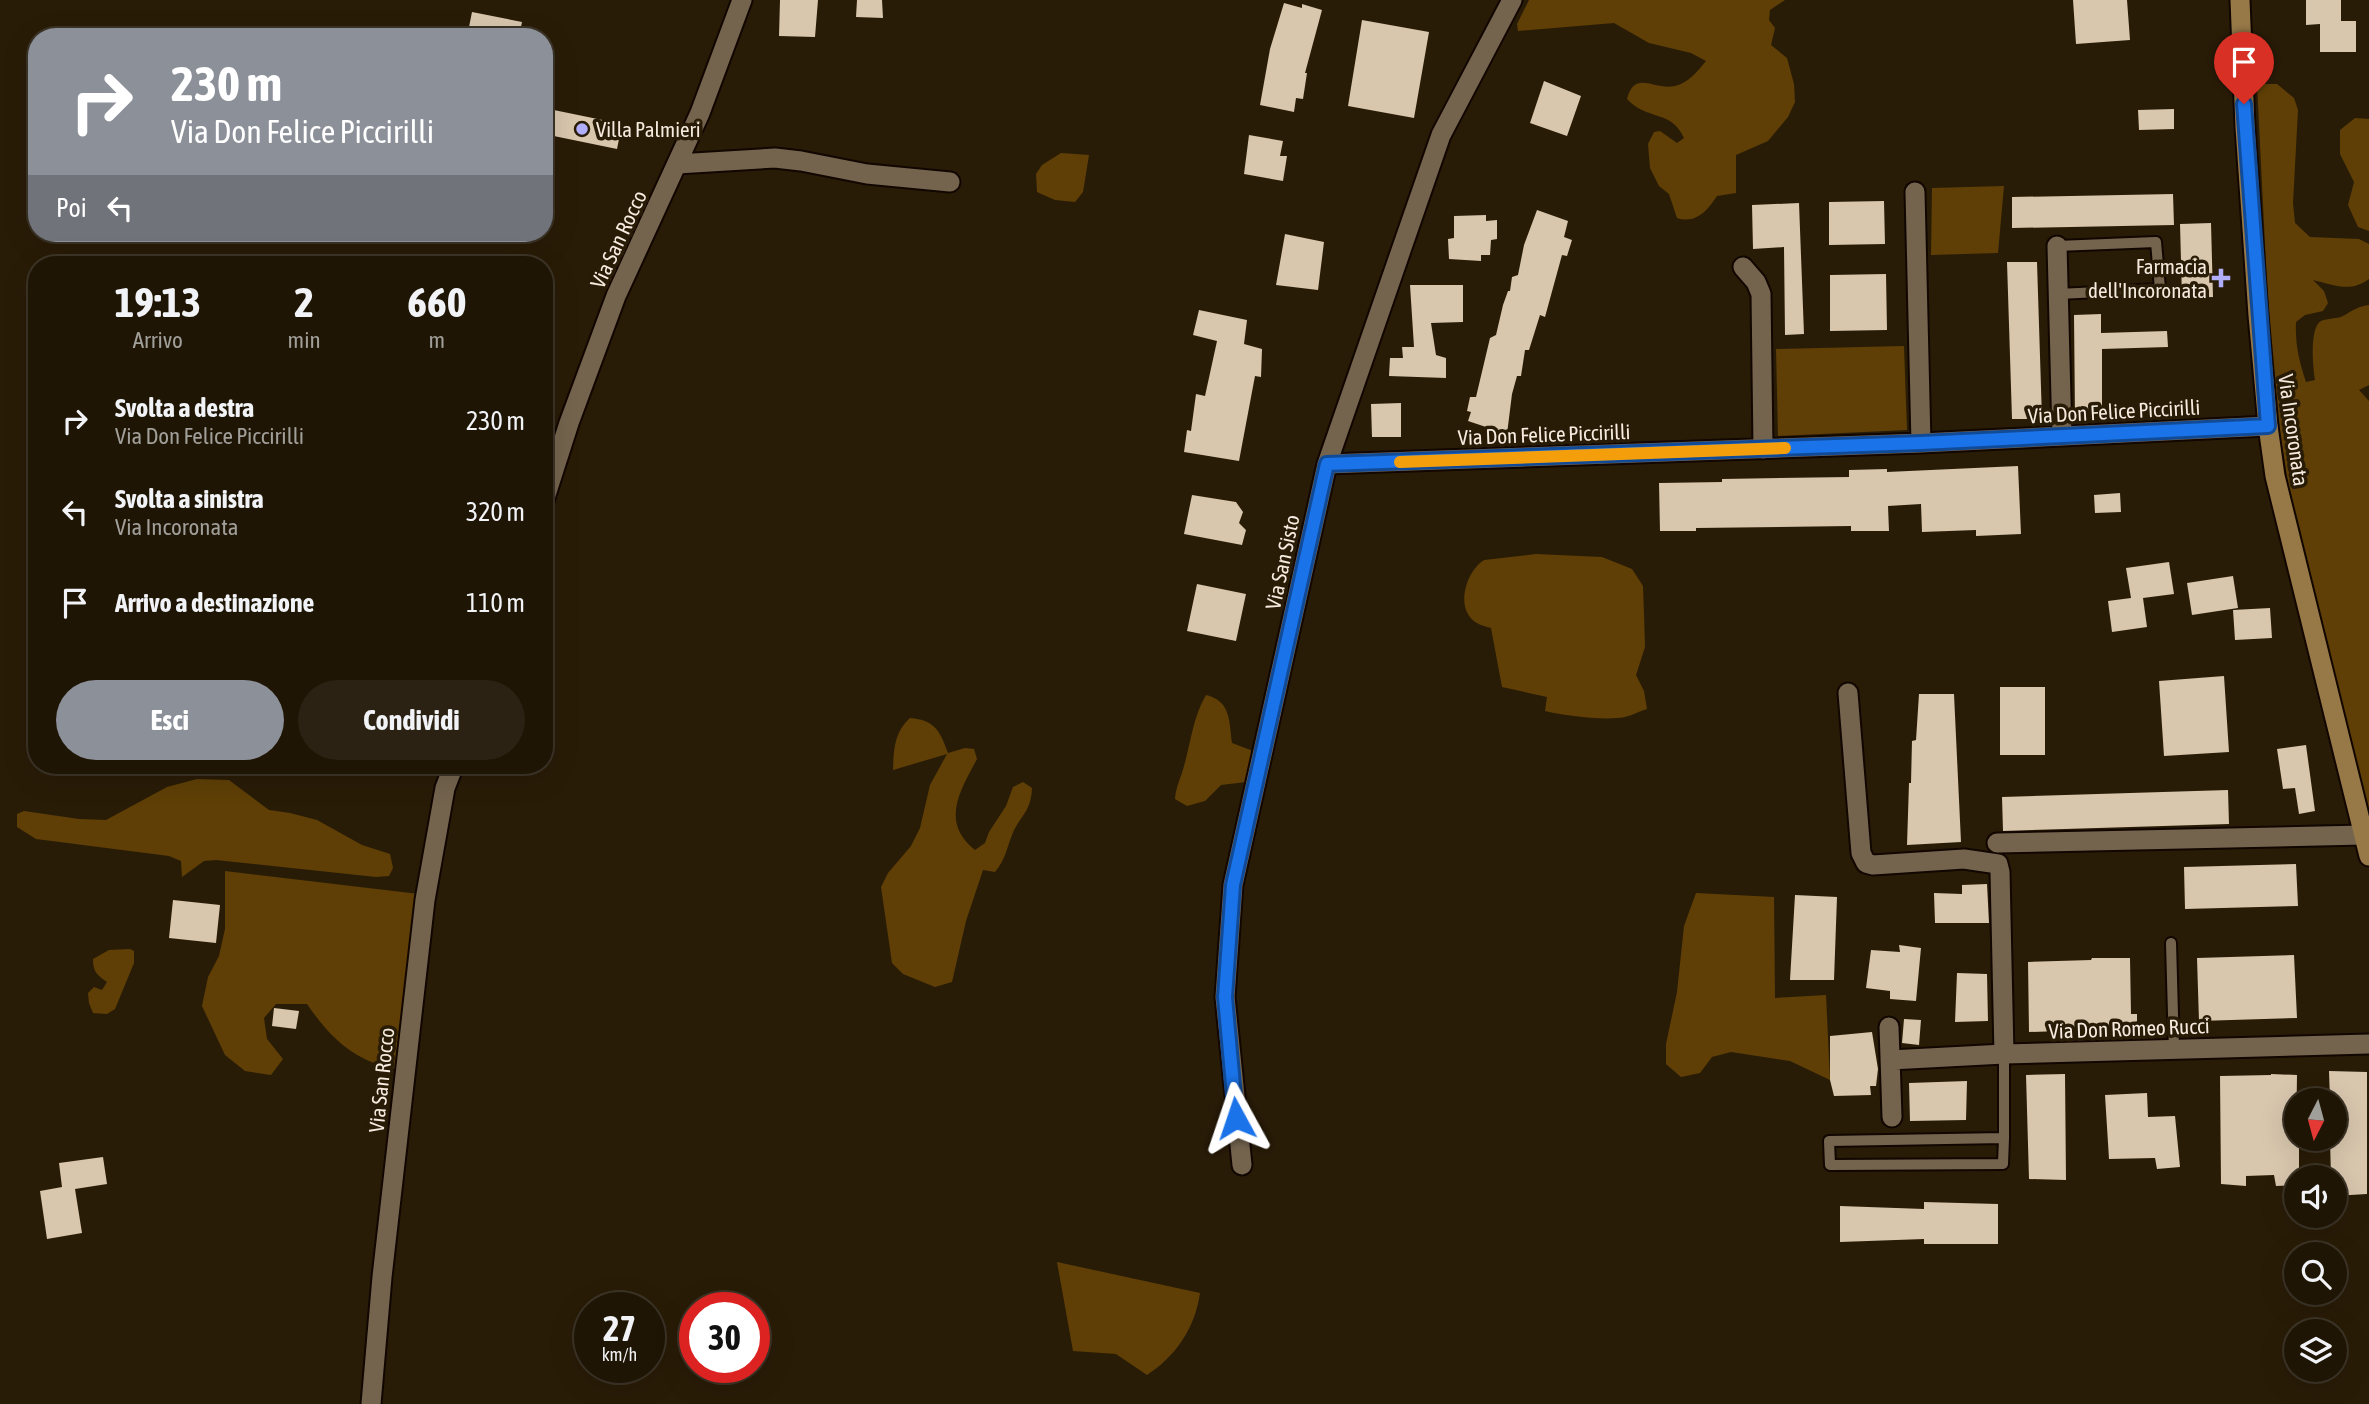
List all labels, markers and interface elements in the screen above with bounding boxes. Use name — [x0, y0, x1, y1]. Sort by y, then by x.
pin — [2214, 32, 2274, 104]
icon: arrive — [2225, 43, 2263, 81]
text: 230 m — [171, 55, 282, 111]
icon: right — [56, 56, 147, 147]
text: Via Don Felice Piccirilli — [171, 113, 434, 150]
place label: Villa Palmieri — [596, 117, 701, 141]
marker: Villa Palmieri — [574, 121, 590, 137]
street label: Via San Rocco — [585, 186, 651, 292]
icon: left — [101, 189, 139, 227]
text: Poi — [56, 193, 87, 223]
place label: Farmacia dell'Incoronata — [2088, 254, 2207, 302]
marker: Farmacia dell'Incoronata — [2213, 270, 2229, 286]
text: 19:13 — [115, 278, 201, 326]
text: 2 — [294, 278, 314, 326]
text: 660 — [407, 278, 466, 326]
text: Arrivo — [133, 327, 183, 353]
text: min — [288, 327, 321, 353]
text: m — [429, 327, 445, 353]
street label: Via Incoronata — [2274, 372, 2314, 488]
text: Svolta a destra — [115, 393, 254, 423]
street label: Via Don Felice Piccirilli — [2027, 394, 2201, 428]
icon: right — [56, 402, 94, 440]
text: 230 m — [466, 406, 525, 436]
street label: Via Don Felice Piccirilli — [1457, 419, 1631, 449]
text: Via Don Felice Piccirilli — [115, 423, 304, 449]
text: Svolta a sinistra — [115, 484, 264, 514]
icon: left — [56, 493, 94, 531]
text: 320 m — [466, 497, 525, 527]
street label: Via San Sisto — [1260, 512, 1304, 612]
text: Via Incoronata — [115, 514, 239, 540]
icon: arrive — [56, 584, 94, 622]
text: Arrivo a destinazione — [115, 588, 314, 618]
text: 110 m — [466, 588, 525, 618]
button: Esci — [56, 680, 284, 760]
button: Condividi — [298, 680, 525, 760]
street label: Via Don Romeo Rucci — [2048, 1013, 2210, 1043]
street label: Via San Rocco — [364, 1026, 398, 1134]
position arrow — [1199, 1081, 1273, 1155]
north arrow — [2284, 1088, 2347, 1152]
map controls — [2284, 1088, 2347, 1382]
button: sound — [2284, 1165, 2347, 1228]
button: search — [2284, 1242, 2347, 1305]
speed limit sign: 30 — [679, 1292, 770, 1383]
text: 27 — [603, 1308, 636, 1348]
button: layers — [2284, 1319, 2347, 1382]
text: km/h — [602, 1344, 637, 1365]

